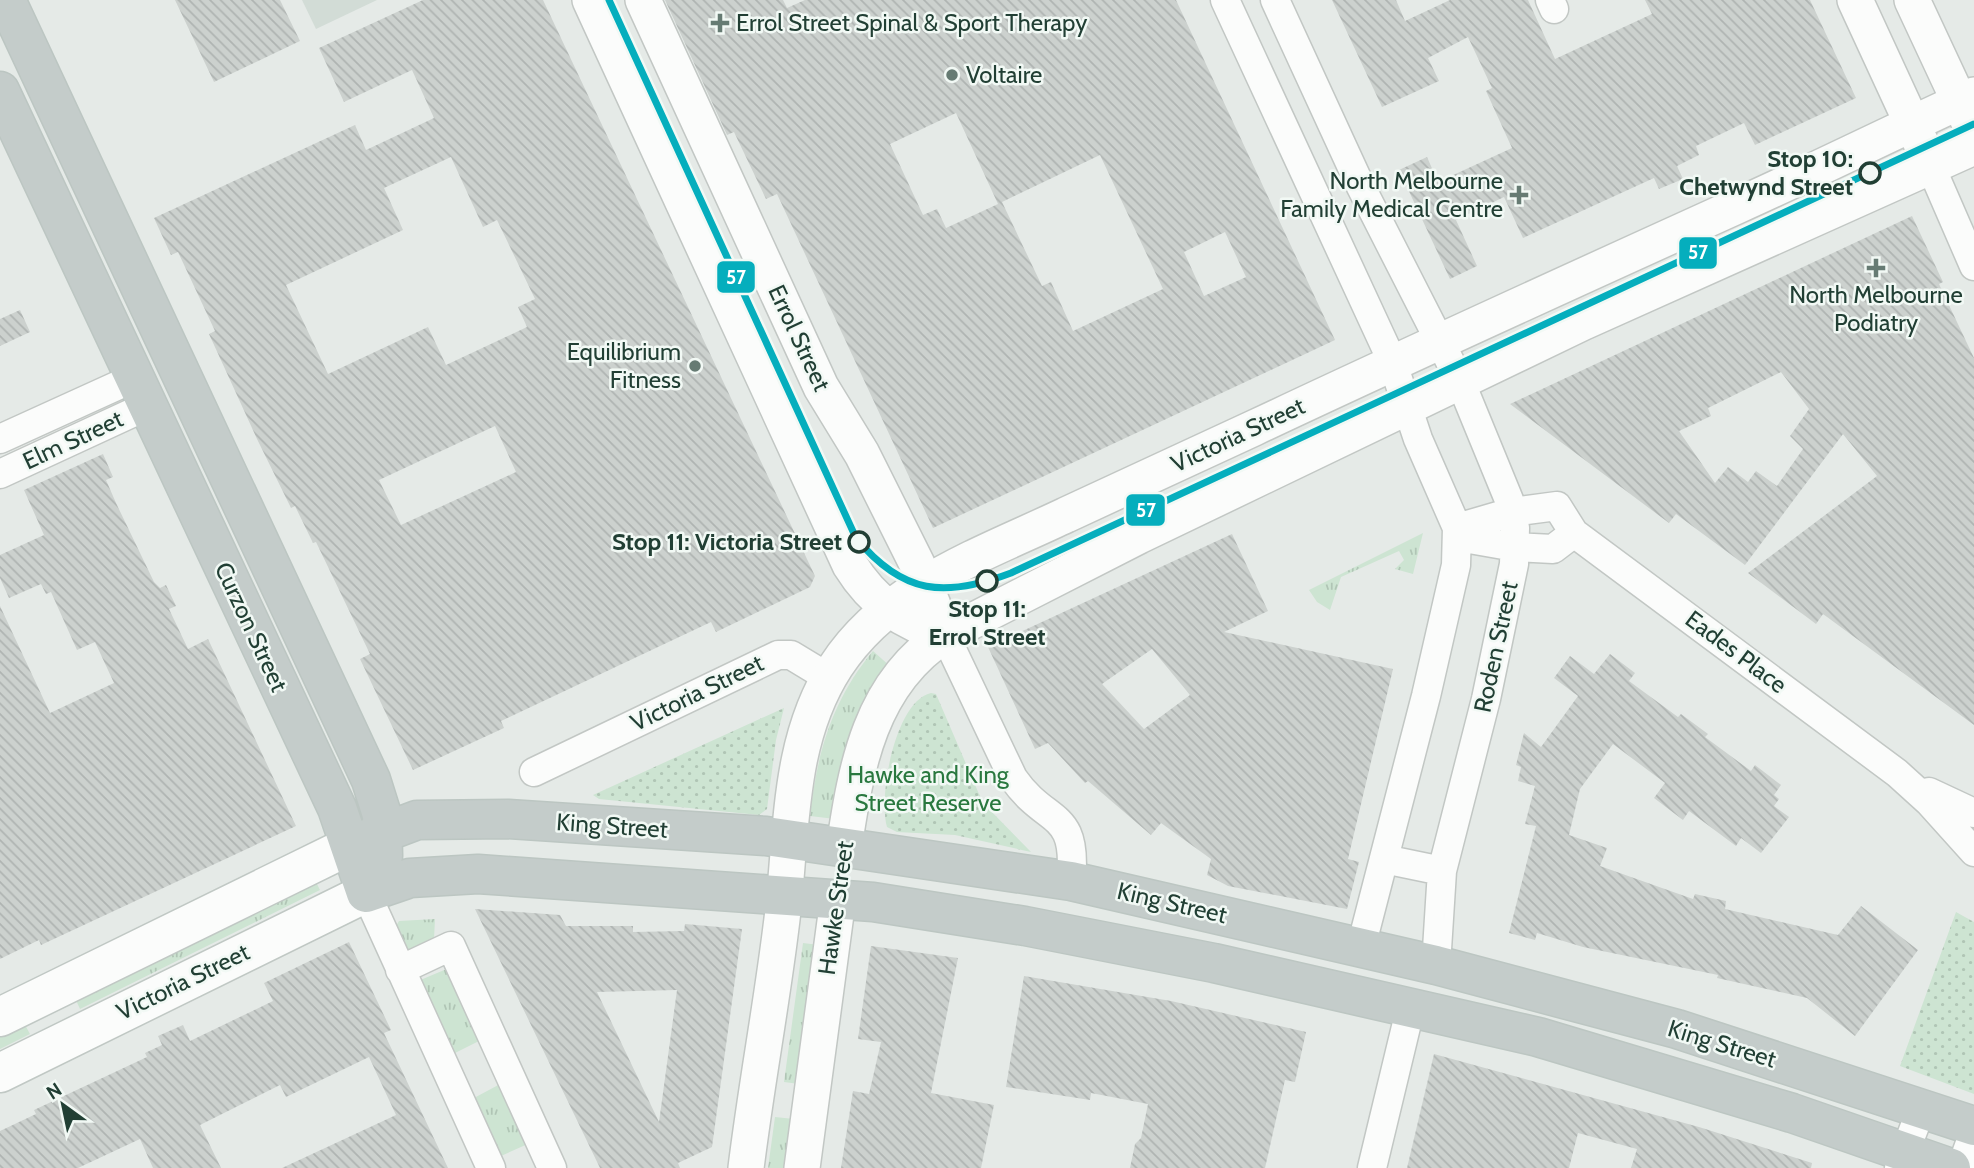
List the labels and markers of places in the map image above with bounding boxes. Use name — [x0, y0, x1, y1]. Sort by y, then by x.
place label: Errol Street Spinal & Sport Therapy — [736, 8, 1087, 37]
marker: Errol Street Spinal & Sport Therapy — [710, 13, 730, 33]
place label: Voltaire — [966, 60, 1042, 89]
marker: Voltaire — [944, 67, 960, 83]
place label: Stop 10: Chetwynd Street — [1679, 144, 1853, 201]
marker: Stop 10: Chetwynd Street — [1859, 162, 1881, 184]
place label: North Melbourne Family Medical Centre — [1280, 166, 1503, 223]
marker: North Melbourne Family Medical Centre — [1509, 185, 1529, 205]
marker: North Melbourne Podiatry — [1866, 258, 1886, 278]
place label: North Melbourne Podiatry — [1789, 280, 1963, 337]
place label: Equilibrium Fitness — [567, 337, 681, 394]
marker: Equilibrium Fitness — [687, 358, 703, 374]
place label: Stop 11: Victoria Street — [612, 527, 842, 556]
marker: Stop 11: Victoria Street — [848, 531, 870, 553]
marker: Stop 11: Errol Street — [976, 570, 998, 592]
place label: Stop 11: Errol Street — [928, 594, 1046, 651]

